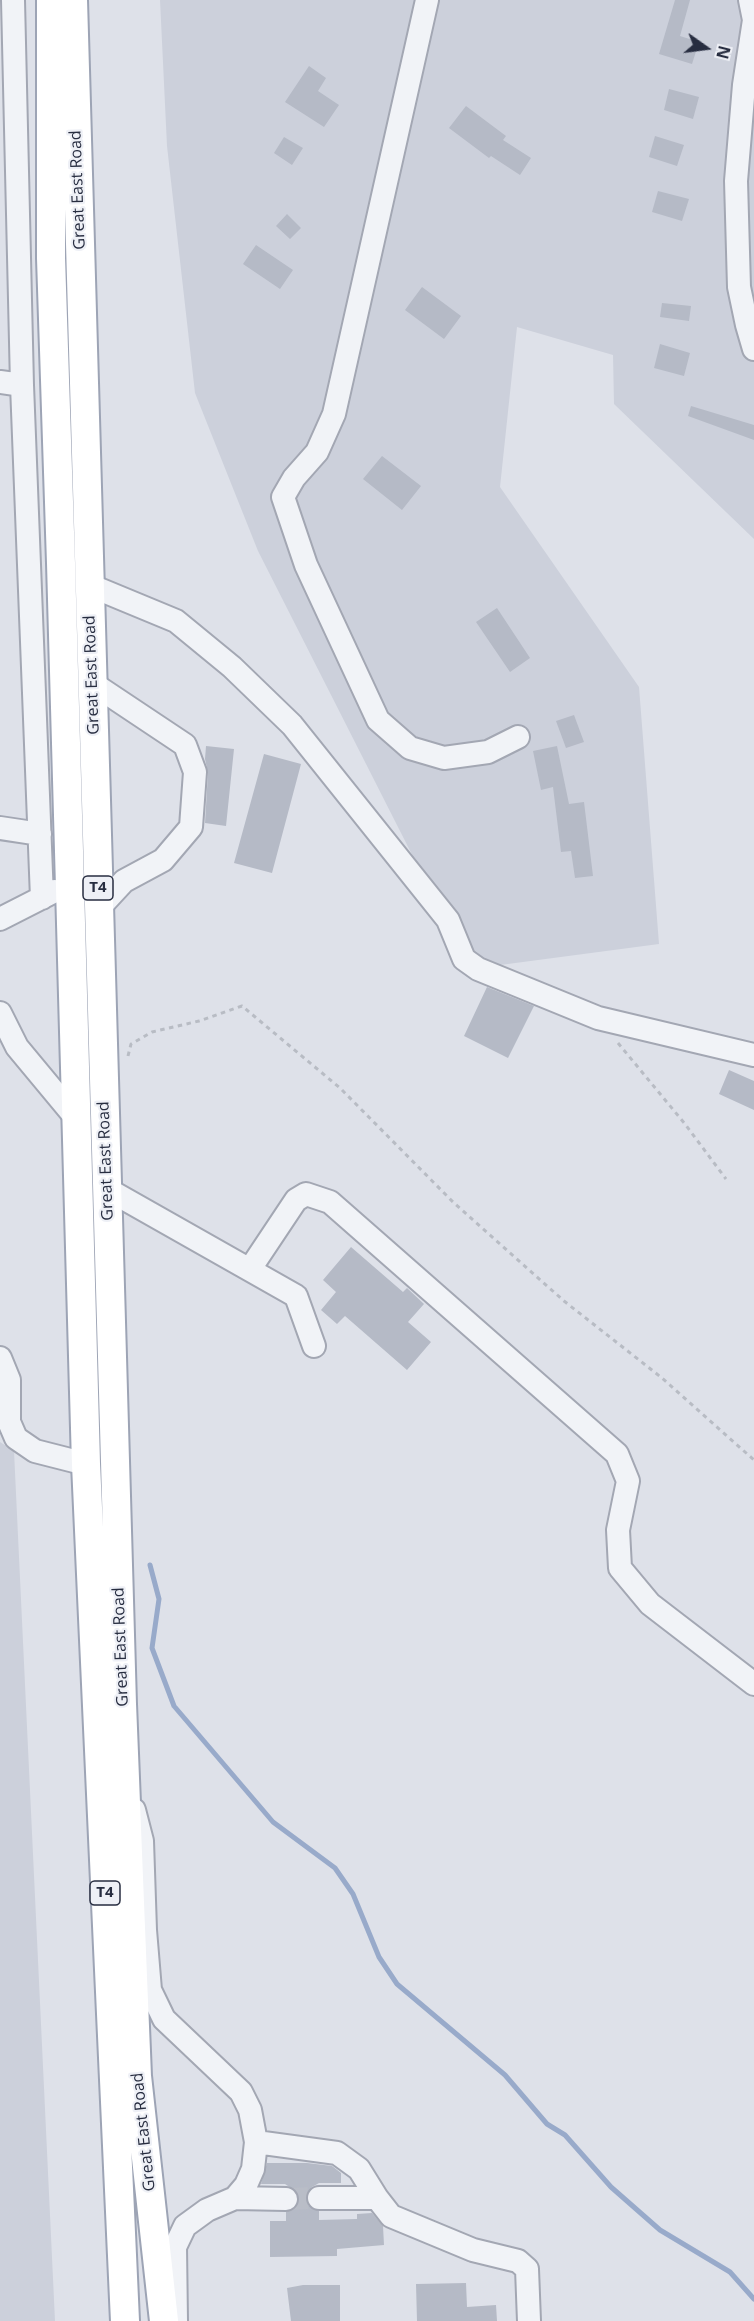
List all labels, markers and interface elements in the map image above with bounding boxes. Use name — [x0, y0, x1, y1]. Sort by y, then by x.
north arrow — [676, 18, 736, 78]
text: N — [711, 43, 736, 61]
street label: Great East Road — [66, 130, 90, 250]
street label: Great East Road — [80, 615, 104, 735]
road number: T4 — [83, 876, 113, 900]
street label: Great East Road — [94, 1101, 118, 1221]
street label: Great East Road — [109, 1587, 133, 1707]
road number: T4 — [90, 1881, 120, 1905]
street label: Great East Road — [128, 2072, 160, 2192]

